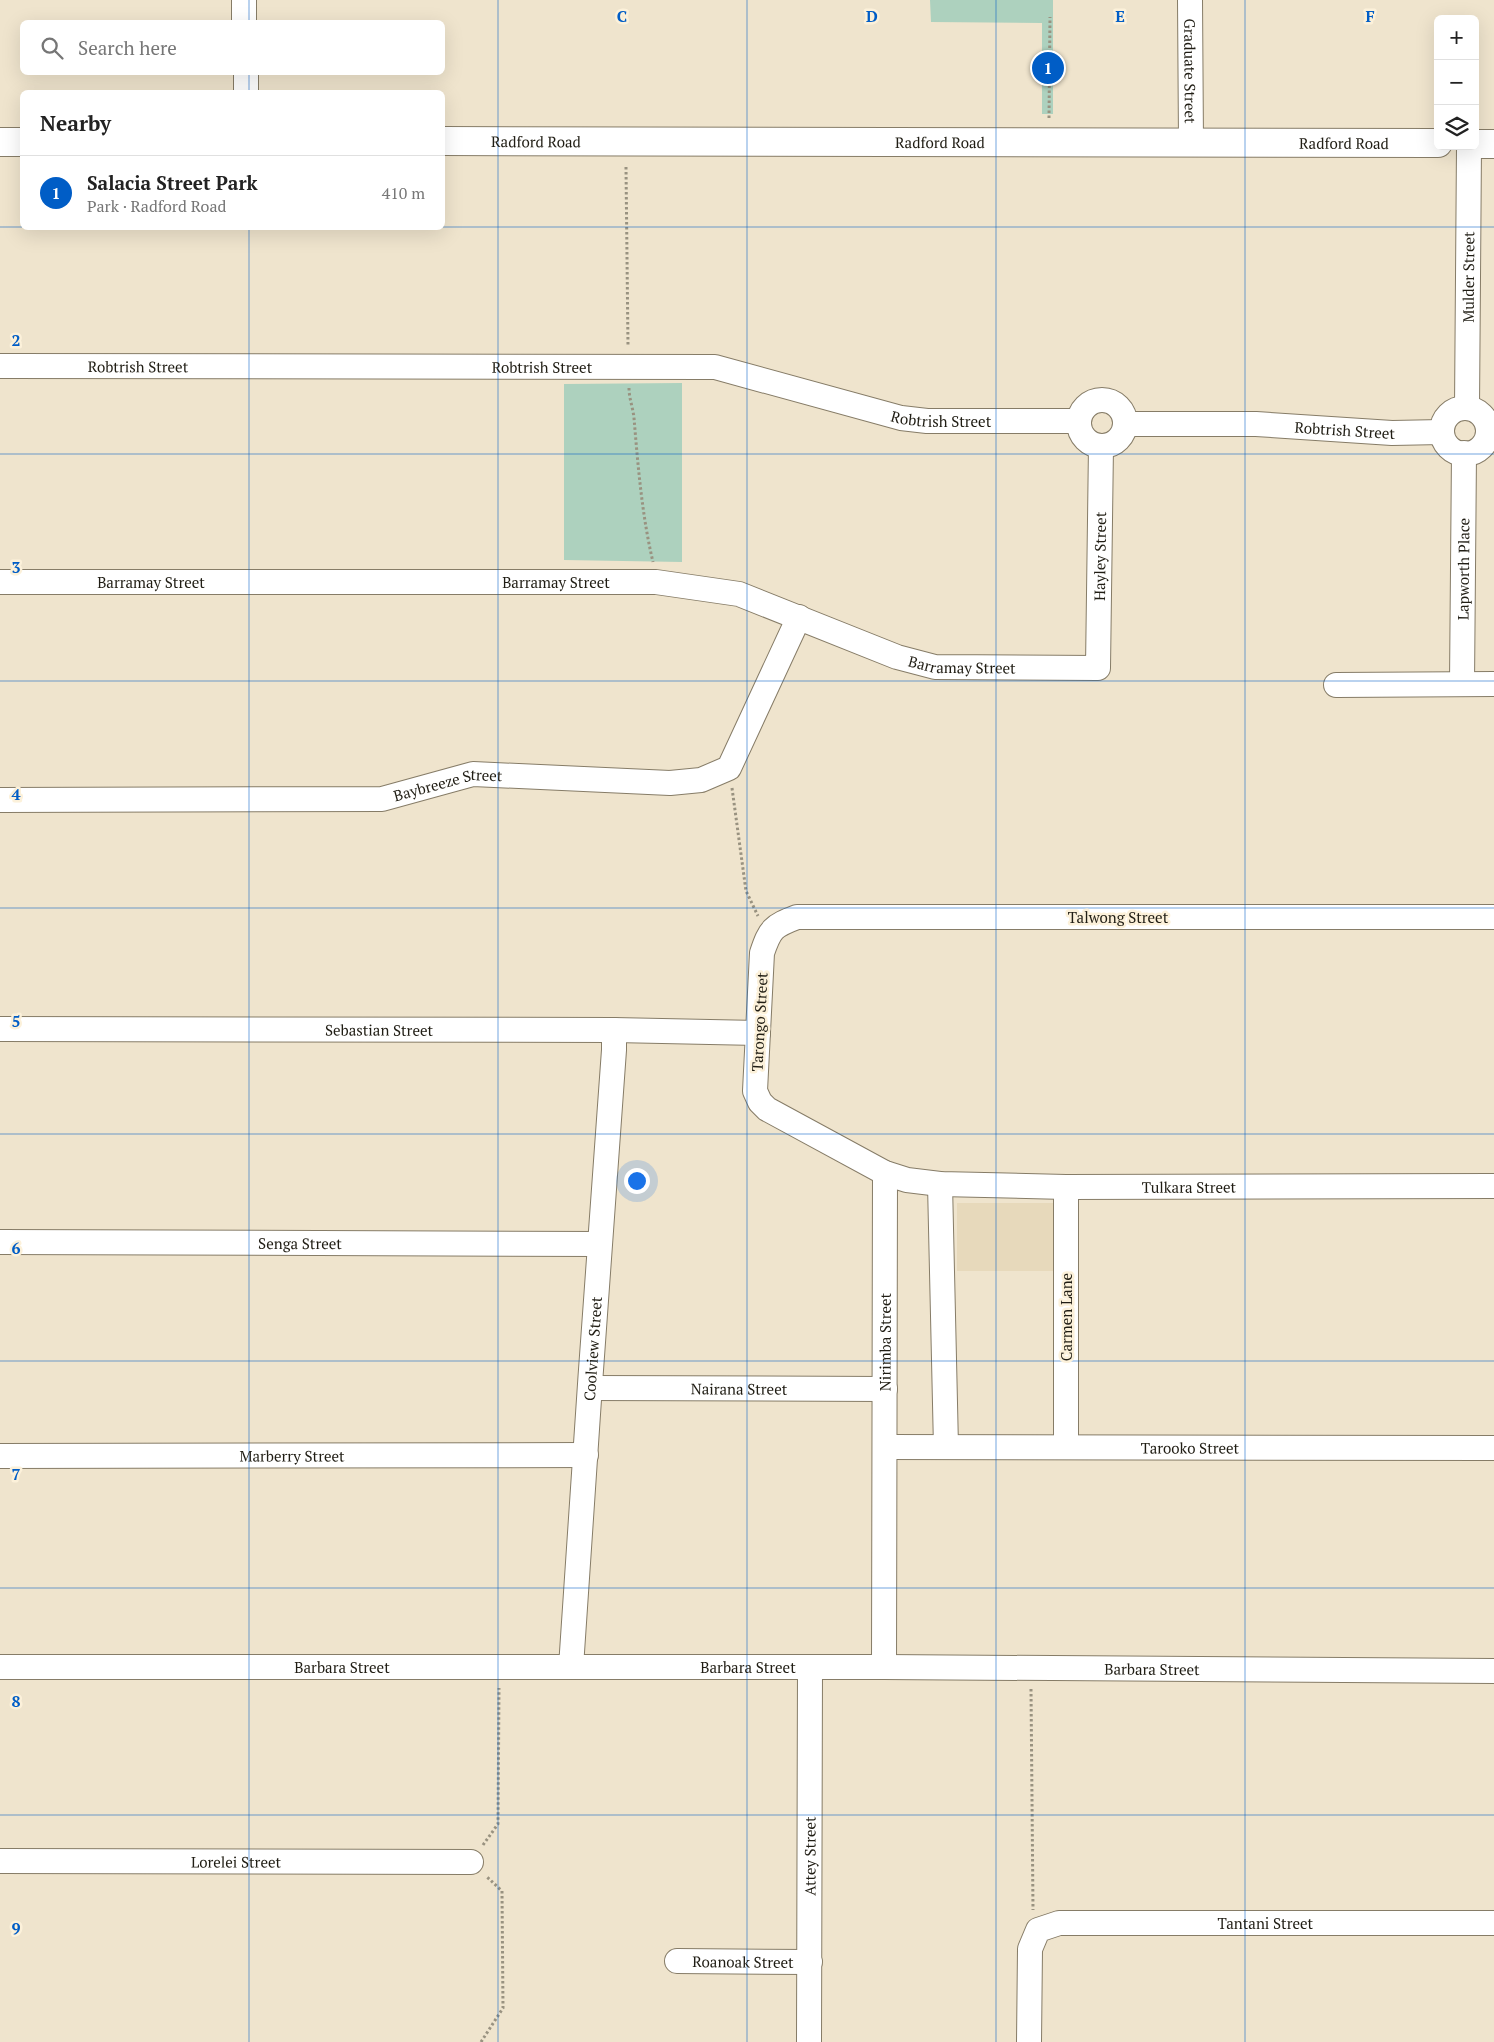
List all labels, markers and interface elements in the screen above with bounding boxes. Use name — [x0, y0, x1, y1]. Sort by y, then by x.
text: C — [617, 5, 627, 27]
text: D — [866, 5, 878, 27]
text: E — [1115, 5, 1125, 27]
text: F — [1365, 5, 1375, 27]
map controls — [1434, 15, 1479, 150]
button: + — [1434, 15, 1479, 60]
street label: Graduate Street — [1180, 18, 1201, 124]
search box — [20, 20, 445, 75]
icon: search — [38, 34, 66, 62]
text: Search here — [78, 35, 177, 60]
pin: 1 — [1032, 49, 1064, 87]
button: − — [1434, 60, 1479, 105]
button: layers — [1434, 105, 1479, 150]
text: Nearby — [40, 109, 111, 137]
street label: Radford Road — [491, 131, 581, 151]
street label: Radford Road — [895, 132, 985, 152]
street label: Radford Road — [1299, 133, 1389, 153]
text: Salacia Street Park — [87, 170, 258, 195]
text: 1 — [51, 182, 61, 204]
text: 410 m — [382, 182, 425, 204]
text: Park · Radford Road — [87, 195, 226, 217]
street label: Mulder Street — [1458, 231, 1478, 323]
text: 2 — [11, 329, 21, 351]
street label: Robtrish Street — [88, 356, 189, 376]
street label: Robtrish Street — [492, 357, 593, 377]
street label: Robtrish Street — [889, 406, 992, 431]
street label: Robtrish Street — [1294, 417, 1396, 443]
street label: Hayley Street — [1089, 511, 1110, 601]
street label: Lapworth Place — [1453, 518, 1473, 620]
text: 3 — [11, 556, 21, 578]
street label: Barramay Street — [97, 572, 205, 592]
street label: Barramay Street — [502, 572, 610, 592]
street label: Barramay Street — [906, 650, 1016, 677]
street label: Baybreeze Street — [391, 764, 503, 805]
text: 4 — [11, 783, 21, 805]
street label: Talwong Street — [1068, 907, 1169, 927]
street label: Tarongo Street — [746, 972, 772, 1072]
text: 5 — [11, 1010, 21, 1032]
street label: Sebastian Street — [325, 1020, 434, 1040]
your location — [624, 1168, 650, 1194]
street label: Tulkara Street — [1142, 1177, 1237, 1197]
street label: Senga Street — [258, 1233, 342, 1253]
text: 6 — [11, 1237, 21, 1259]
street label: Carmen Lane — [1056, 1273, 1076, 1361]
street label: Nirimba Street — [875, 1292, 895, 1391]
street label: Coolview Street — [579, 1295, 606, 1402]
street label: Nairana Street — [691, 1378, 788, 1399]
street label: Tarooko Street — [1141, 1437, 1240, 1458]
street label: Marberry Street — [239, 1445, 345, 1466]
text: 7 — [11, 1463, 21, 1485]
street label: Barbara Street — [294, 1657, 390, 1677]
street label: Barbara Street — [700, 1657, 796, 1677]
street label: Barbara Street — [1104, 1658, 1200, 1679]
text: 8 — [11, 1690, 21, 1712]
street label: Attey Street — [799, 1816, 820, 1896]
street label: Lorelei Street — [191, 1851, 282, 1872]
street label: Tantani Street — [1217, 1913, 1313, 1933]
text: 9 — [11, 1917, 21, 1939]
street label: Roanoak Street — [692, 1951, 794, 1972]

